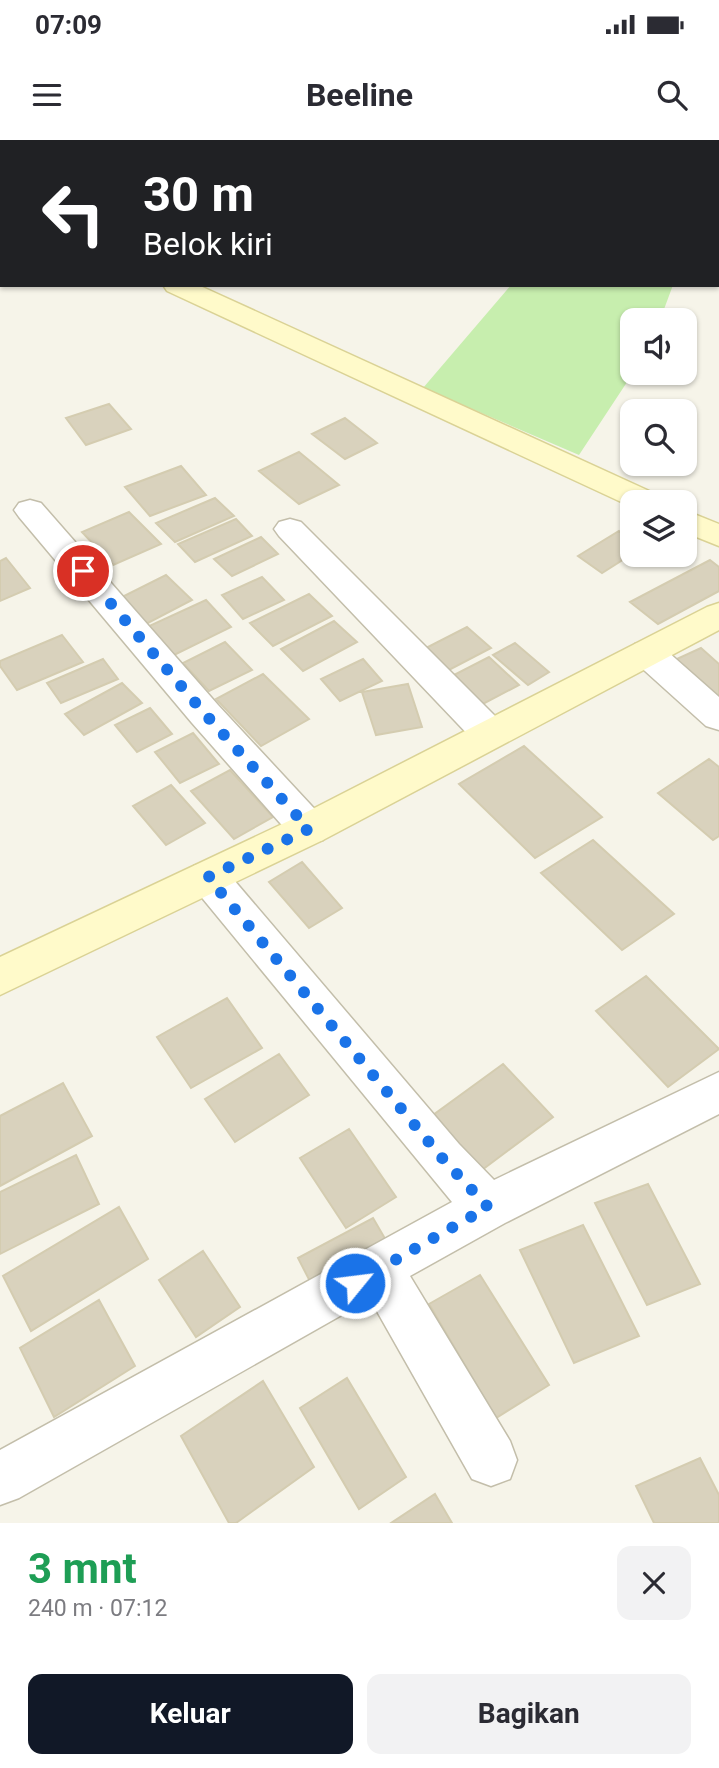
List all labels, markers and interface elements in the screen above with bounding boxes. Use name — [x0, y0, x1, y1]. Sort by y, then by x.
text: 07:09 — [35, 10, 102, 40]
icon: menu — [28, 76, 66, 114]
text: Beeline — [306, 76, 413, 114]
icon: search — [653, 76, 691, 114]
text: 30 m — [143, 166, 254, 223]
icon: left — [28, 168, 119, 259]
text: Belok kiri — [143, 225, 273, 263]
map controls — [620, 308, 697, 567]
button: sound — [620, 308, 697, 385]
button: search — [620, 399, 697, 476]
button: layers — [620, 490, 697, 567]
pin — [53, 541, 113, 601]
icon: arrive — [64, 552, 102, 590]
position arrow — [318, 1246, 392, 1320]
text: 3 mnt — [28, 1544, 137, 1593]
button: close — [617, 1546, 691, 1620]
text: 240 m · 07:12 — [28, 1595, 167, 1622]
button: Keluar — [28, 1674, 353, 1754]
button: Bagikan — [367, 1674, 691, 1754]

